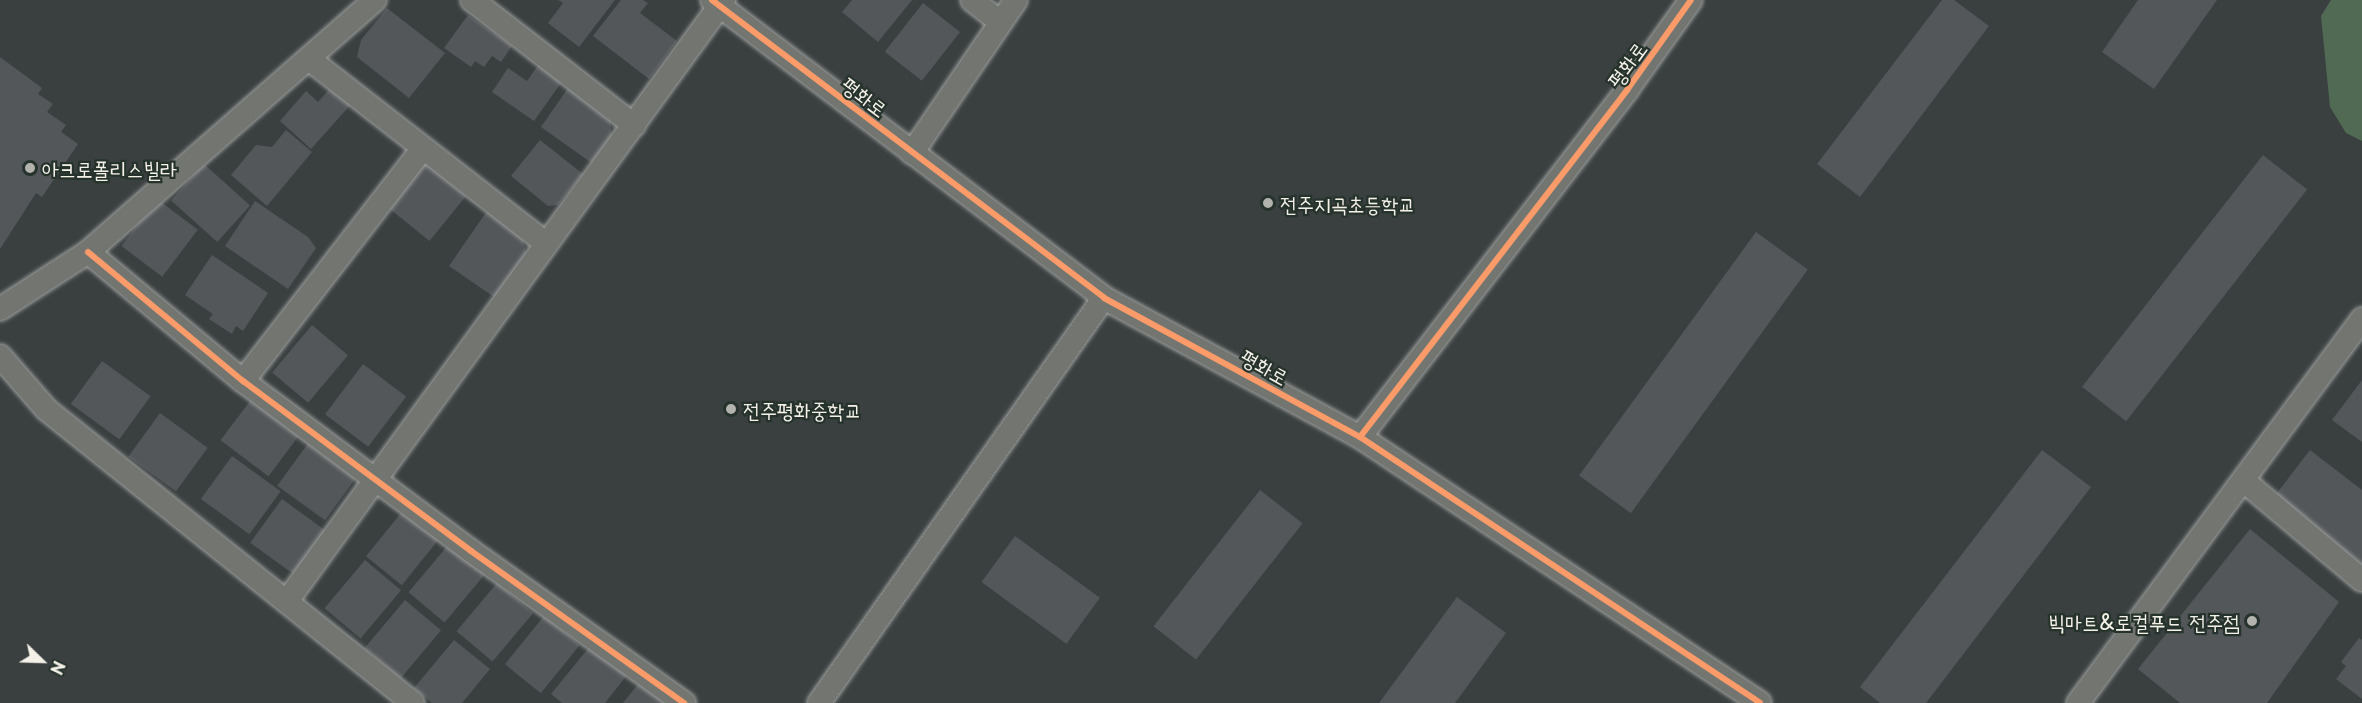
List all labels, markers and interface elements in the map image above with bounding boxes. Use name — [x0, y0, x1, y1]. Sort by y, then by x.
street label: 평화로 — [1601, 36, 1651, 92]
street label: 평화로 — [837, 71, 893, 121]
place label: 아크로폴리스빌라 — [42, 155, 177, 181]
marker: 아크로폴리스빌라 — [23, 161, 37, 175]
place label: 전주지곡초등학교 — [1280, 190, 1415, 216]
marker: 전주지곡초등학교 — [1261, 196, 1275, 210]
street label: 평화로 — [1237, 343, 1293, 389]
place label: 전주평화중학교 — [743, 396, 861, 422]
marker: 전주평화중학교 — [724, 402, 738, 416]
place label: 빅마트&로컬푸드 전주점 — [2048, 608, 2240, 634]
marker: 빅마트&로컬푸드 전주점 — [2245, 614, 2259, 628]
north arrow — [12, 631, 72, 691]
text: N — [45, 658, 72, 679]

